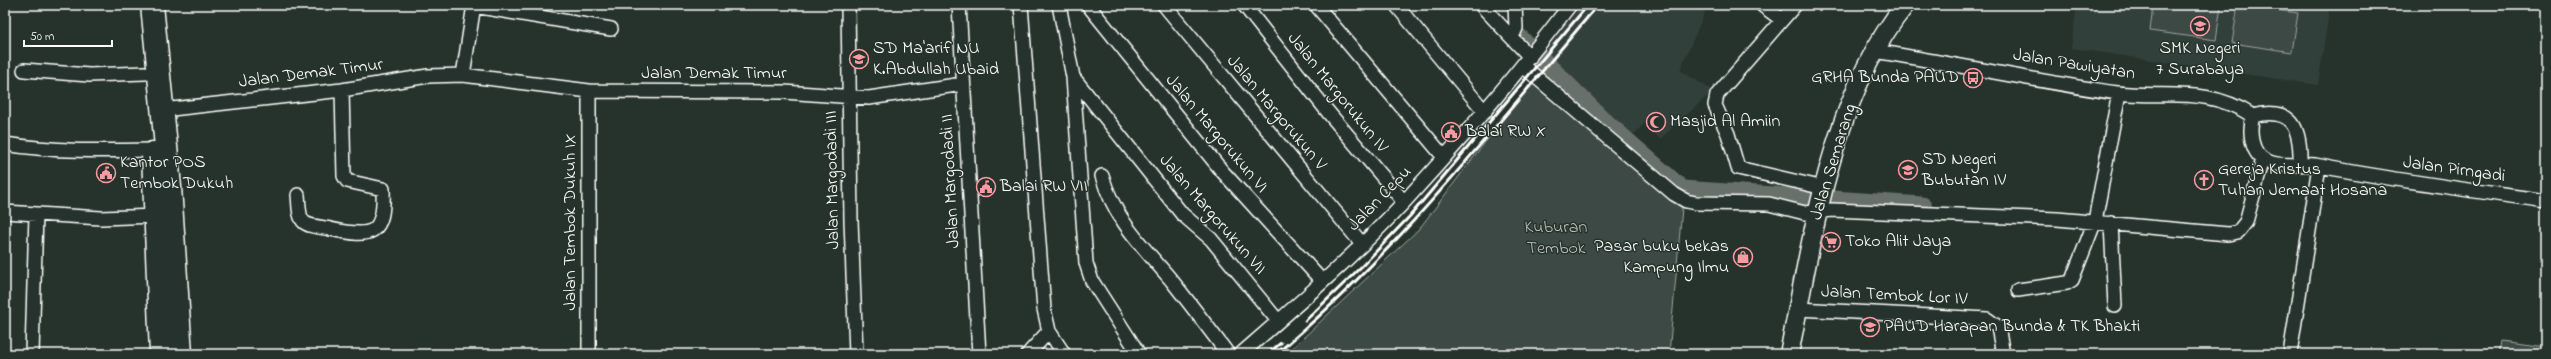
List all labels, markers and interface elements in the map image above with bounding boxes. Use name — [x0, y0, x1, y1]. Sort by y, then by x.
school or university icon: SMK Negeri 7 Surabaya — [2189, 15, 2211, 37]
scale bar — [24, 22, 112, 48]
street label: Jalan Margorukun IV — [1279, 27, 1394, 160]
text: 50 m — [30, 28, 54, 46]
place label: SD Ma'arif NU K.Abdullah Ubaid — [873, 36, 999, 83]
place label: SMK Negeri 7 Surabaya — [2156, 36, 2244, 83]
street label: Jalan Pawiyatan — [2011, 43, 2137, 87]
school or university icon: SD Ma'arif NU K.Abdullah Ubaid — [848, 48, 870, 70]
street label: Jalan Margorukun V — [1219, 49, 1333, 178]
street label: Jalan Demak Timur — [237, 52, 385, 96]
street label: Jalan Demak Timur — [641, 61, 787, 87]
place label: GRHA Bunda PAUD — [1811, 65, 1959, 91]
bus stop icon: GRHA Bunda PAUD — [1962, 67, 1984, 89]
street label: Jalan Margorukun VI — [1158, 69, 1274, 200]
street label: Jalan Semarang — [1804, 101, 1865, 224]
place label: Masjid Al Amiin — [1670, 109, 1780, 135]
street label: Jalan Margodadi III — [819, 110, 848, 250]
mosque icon: Masjid Al Amiin — [1645, 111, 1667, 133]
street label: Jalan Margodadi II — [934, 113, 968, 249]
place label: Balai RW X — [1464, 119, 1546, 145]
public building icon: Balai RW X — [1440, 121, 1462, 143]
street label: Jalan Tembok Dukuh IX — [558, 134, 584, 310]
place label: SD Negeri Bubutan IV — [1921, 147, 2006, 194]
street label: Jalan Margorukun VII — [1151, 149, 1272, 282]
place label: Kantor POS Tembok Dukuh — [120, 150, 233, 197]
street label: Jalan Pirngadi — [2401, 150, 2507, 191]
place label: Gereja Kristus Tuhan Jemaat Hosana — [2218, 157, 2387, 204]
school or university icon: SD Negeri Bubutan IV — [1897, 159, 1919, 181]
street label: Jalan Cepu — [1342, 160, 1418, 238]
public building icon: Kantor POS Tembok Dukuh — [95, 162, 117, 184]
church icon: Gereja Kristus Tuhan Jemaat Hosana — [2193, 169, 2215, 191]
place label: Balai RW VII — [999, 174, 1088, 200]
public building icon: Balai RW VII — [975, 176, 997, 198]
park label: Kuburan Tembok — [1525, 215, 1588, 262]
place label: Toko Alit Jaya — [1845, 229, 1951, 255]
supermarket icon: Toko Alit Jaya — [1820, 231, 1842, 253]
place label: Pasar buku bekas Kampung Ilmu — [1594, 234, 1729, 282]
shop icon: Pasar buku bekas Kampung Ilmu — [1732, 246, 1754, 268]
street label: Jalan Tembok Lor IV — [1820, 279, 1968, 313]
place label: PAUD Harapan Bunda & TK Bhakti — [1884, 314, 2140, 340]
school or university icon: PAUD Harapan Bunda & TK Bhakti — [1859, 316, 1881, 338]

